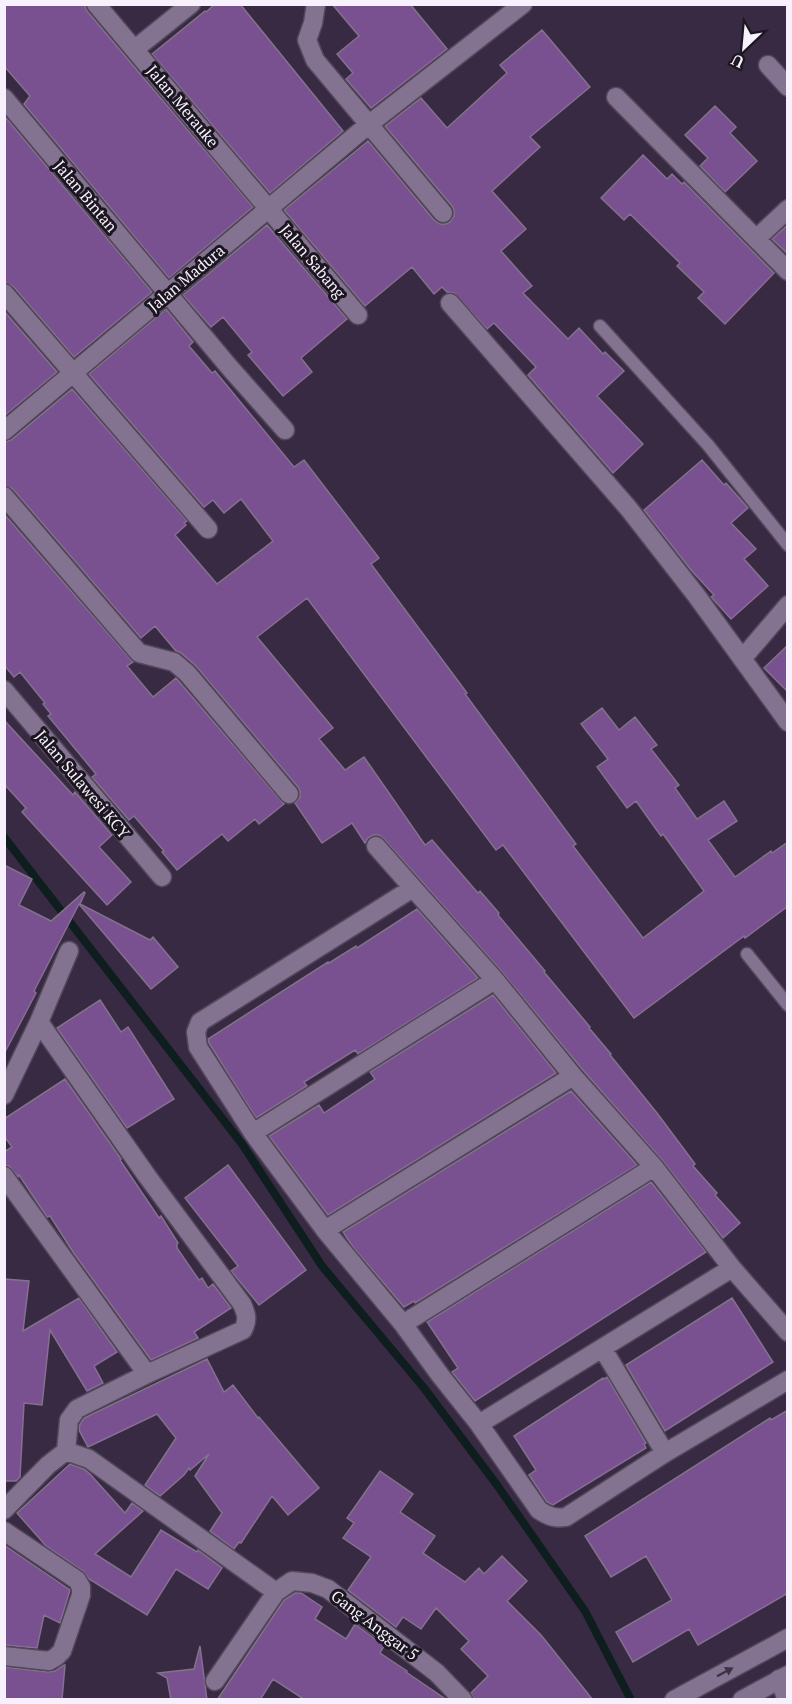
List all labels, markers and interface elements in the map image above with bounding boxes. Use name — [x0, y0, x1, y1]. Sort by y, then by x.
north arrow — [714, 18, 774, 78]
text: U — [727, 49, 747, 74]
street label: Jalan Merauke — [142, 60, 224, 152]
street label: Jalan Bintan — [49, 155, 123, 237]
street label: Jalan Sabang — [275, 219, 351, 303]
street label: Jalan Madura — [143, 239, 229, 317]
street label: Jalan Sulawesi KCY — [31, 725, 135, 844]
street label: Gang Anggar 5 — [327, 1585, 423, 1665]
one-way arrow — [717, 1667, 734, 1677]

